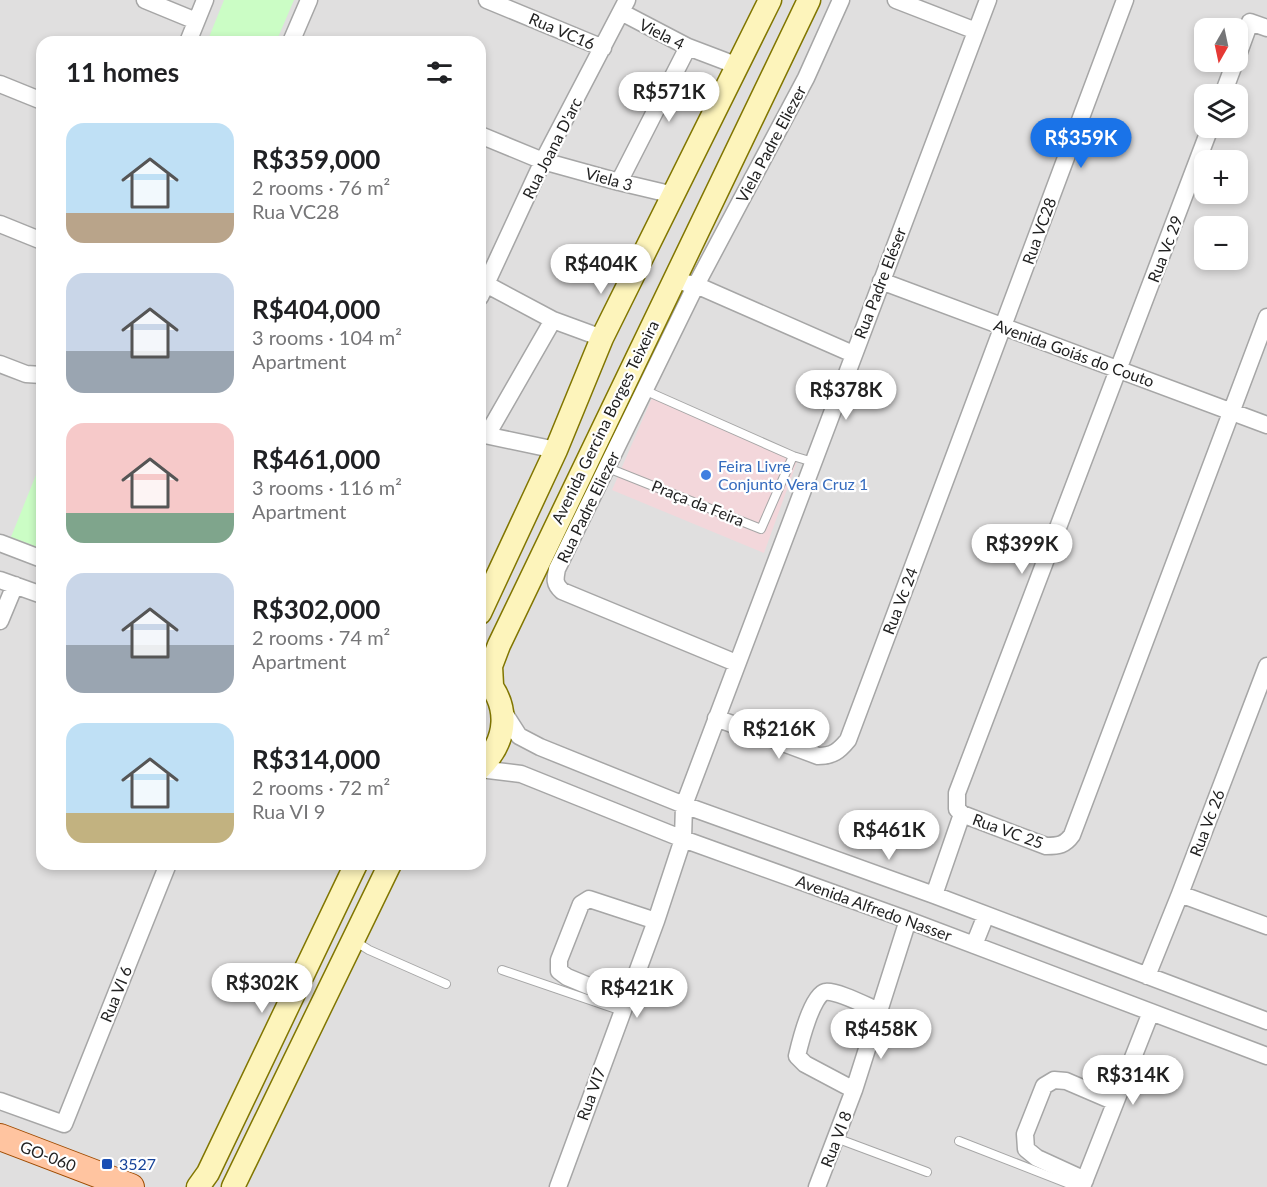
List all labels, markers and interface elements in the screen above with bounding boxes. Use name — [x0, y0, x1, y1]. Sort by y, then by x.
street label: Rua VC16 — [526, 8, 598, 53]
street label: Viela 4 — [636, 14, 688, 53]
north arrow — [1194, 18, 1248, 72]
map controls — [1194, 18, 1248, 270]
text: 11 homes — [66, 56, 179, 88]
icon: filters — [423, 56, 456, 89]
pin: R$571K — [620, 72, 718, 123]
text: R$571K — [633, 79, 705, 103]
street label: Viela Padre Eliezer — [732, 82, 810, 206]
button: layers — [1194, 84, 1248, 138]
street label: Rua Joana D'arc — [518, 94, 585, 202]
pin: R$359K — [1032, 118, 1130, 169]
text: R$359K — [1045, 125, 1117, 149]
text: R$359,000 — [252, 143, 380, 175]
icon: home — [114, 147, 186, 219]
button: + — [1194, 150, 1248, 204]
street label: Viela 3 — [583, 163, 635, 194]
text: 2 rooms · 76 m² — [252, 175, 390, 199]
street label: Rua VC28 — [1018, 195, 1059, 267]
text: Rua VC28 — [252, 199, 339, 223]
street label: Rua Vc 29 — [1143, 213, 1186, 285]
button: − — [1194, 216, 1248, 270]
street label: Rua Padre Eléser — [850, 224, 910, 341]
pin: R$404K — [552, 244, 650, 295]
text: R$404K — [565, 251, 637, 275]
text: R$404,000 — [252, 293, 380, 325]
icon: home — [114, 297, 186, 369]
street label: Avenida Goiás do Couto — [991, 315, 1157, 390]
street label: Avenida Gercina Borges Teixeira — [547, 317, 662, 527]
text: 3 rooms · 104 m² — [252, 325, 402, 349]
text: Apartment — [252, 349, 346, 373]
pin: R$378K — [797, 370, 895, 421]
text: R$378K — [810, 377, 882, 401]
text: R$461,000 — [252, 443, 380, 475]
icon: home — [114, 447, 186, 519]
street label: Rua Padre Eliezer — [552, 448, 623, 566]
place label: Feira Livre Conjunto Vera Cruz 1 — [718, 456, 868, 493]
marker: Feira Livre Conjunto Vera Cruz 1 — [699, 468, 713, 482]
text: 3 rooms · 116 m² — [252, 475, 402, 499]
street label: Praça da Feira — [649, 475, 747, 530]
text: Apartment — [252, 499, 346, 523]
pin: R$399K — [973, 524, 1071, 575]
text: R$399K — [986, 531, 1058, 555]
street label: Rua Vc 24 — [878, 565, 921, 637]
text: R$302,000 — [252, 593, 380, 625]
icon: home — [114, 597, 186, 669]
text: 2 rooms · 74 m² — [252, 625, 390, 649]
text: Apartment — [252, 649, 346, 673]
pin: R$216K — [730, 709, 828, 760]
text: R$216K — [743, 716, 815, 740]
text: R$314,000 — [252, 743, 380, 775]
icon: home — [114, 747, 186, 819]
text: 2 rooms · 72 m² — [252, 775, 390, 799]
street label: Rua Vc 26 — [1185, 787, 1228, 859]
text: Rua VI 9 — [252, 799, 325, 823]
street label: Rua VC 25 — [970, 809, 1046, 852]
pin: R$461K — [840, 810, 938, 861]
text: R$461K — [853, 817, 925, 841]
street label: Avenida Alfredo Nasser — [794, 871, 955, 945]
street label: Rua VI 6 — [96, 963, 135, 1025]
pin: R$302K — [213, 963, 311, 1014]
pin: R$421K — [588, 968, 686, 1019]
text: R$302K — [226, 970, 298, 994]
text: R$421K — [601, 975, 673, 999]
pin: R$458K — [832, 1009, 930, 1060]
text: R$458K — [845, 1016, 917, 1040]
pin: R$314K — [1084, 1055, 1182, 1106]
text: R$314K — [1097, 1062, 1169, 1086]
street label: Rua VI7 — [572, 1065, 609, 1123]
street label: Rua VI 8 — [816, 1108, 855, 1170]
street label: GO-060 — [18, 1136, 79, 1175]
place label: 3527 — [119, 1154, 156, 1173]
marker: 3527 — [100, 1157, 114, 1171]

